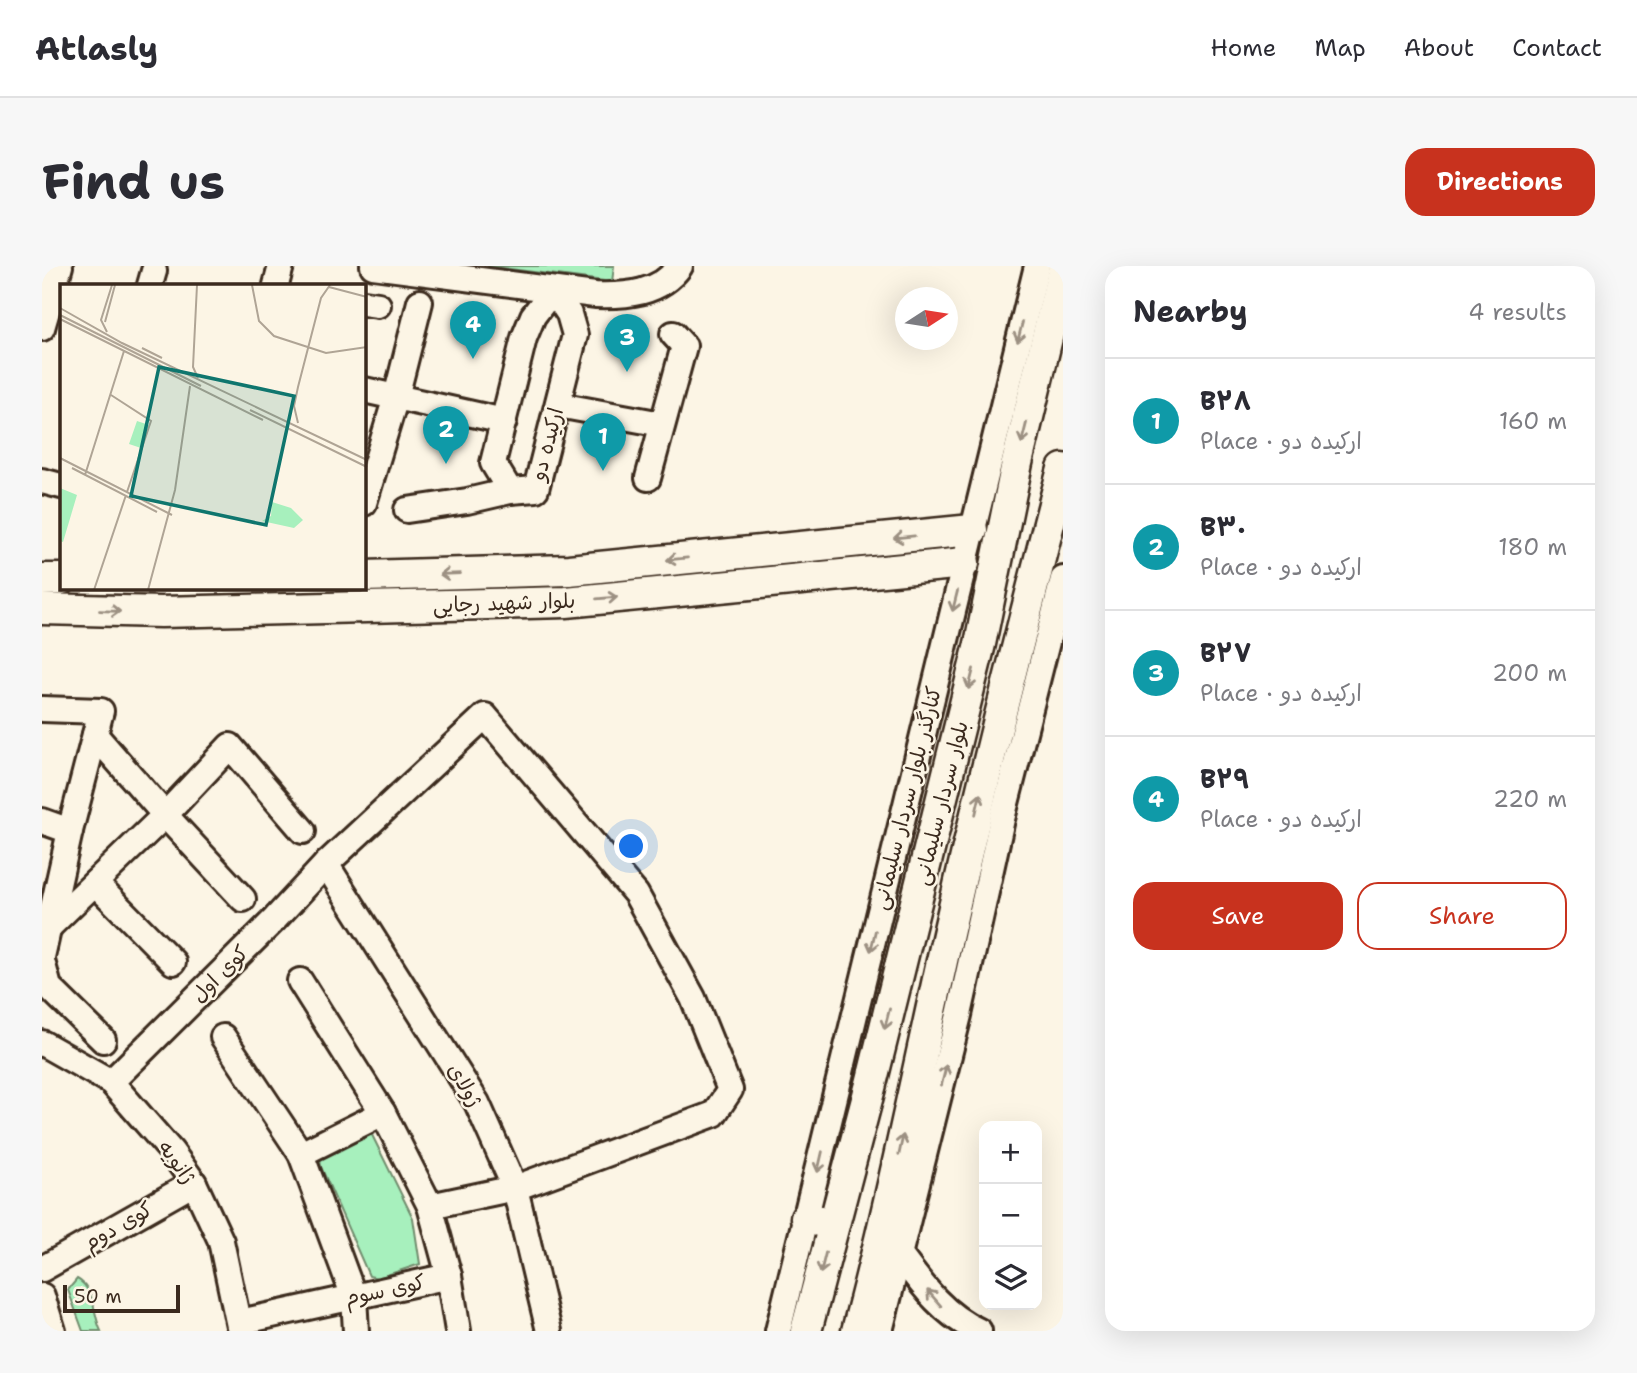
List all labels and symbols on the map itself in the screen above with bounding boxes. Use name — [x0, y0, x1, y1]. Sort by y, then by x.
inset map — [60, 284, 366, 590]
north arrow — [895, 287, 958, 350]
pin: 4 — [450, 301, 496, 359]
pin: 3 — [604, 314, 650, 372]
one-way arrow — [1013, 320, 1026, 343]
street label: ارکیده دو — [523, 405, 570, 485]
pin: 2 — [423, 406, 469, 464]
pin: 1 — [580, 413, 626, 471]
one-way arrow — [1017, 421, 1030, 444]
one-way arrow — [893, 531, 915, 544]
one-way arrow — [666, 553, 689, 566]
one-way arrow — [439, 567, 462, 580]
street label: بلوار شهید رجایی — [432, 587, 576, 619]
one-way arrow — [948, 589, 961, 612]
one-way arrow — [595, 591, 618, 604]
one-way arrow — [98, 604, 121, 617]
one-way arrow — [964, 667, 977, 690]
street label: کنارگذر بلوار سردار سلیمانی — [867, 684, 947, 912]
street label: بلوار سردار سلیمانی — [908, 718, 974, 888]
one-way arrow — [972, 793, 985, 816]
your location — [614, 829, 648, 863]
one-way arrow — [866, 929, 879, 952]
street label: کوی اول — [185, 939, 255, 1009]
one-way arrow — [880, 1007, 893, 1030]
street label: ژولای — [441, 1058, 489, 1112]
one-way arrow — [938, 1064, 952, 1087]
one-way arrow — [895, 1134, 908, 1157]
street label: ژانویه — [152, 1135, 202, 1189]
one-way arrow — [812, 1150, 826, 1173]
street label: کوی دوم — [78, 1195, 159, 1259]
one-way arrow — [816, 1251, 829, 1274]
street label: کوی سوم — [342, 1268, 428, 1314]
scale bar — [63, 1282, 180, 1314]
one-way arrow — [926, 1290, 942, 1308]

